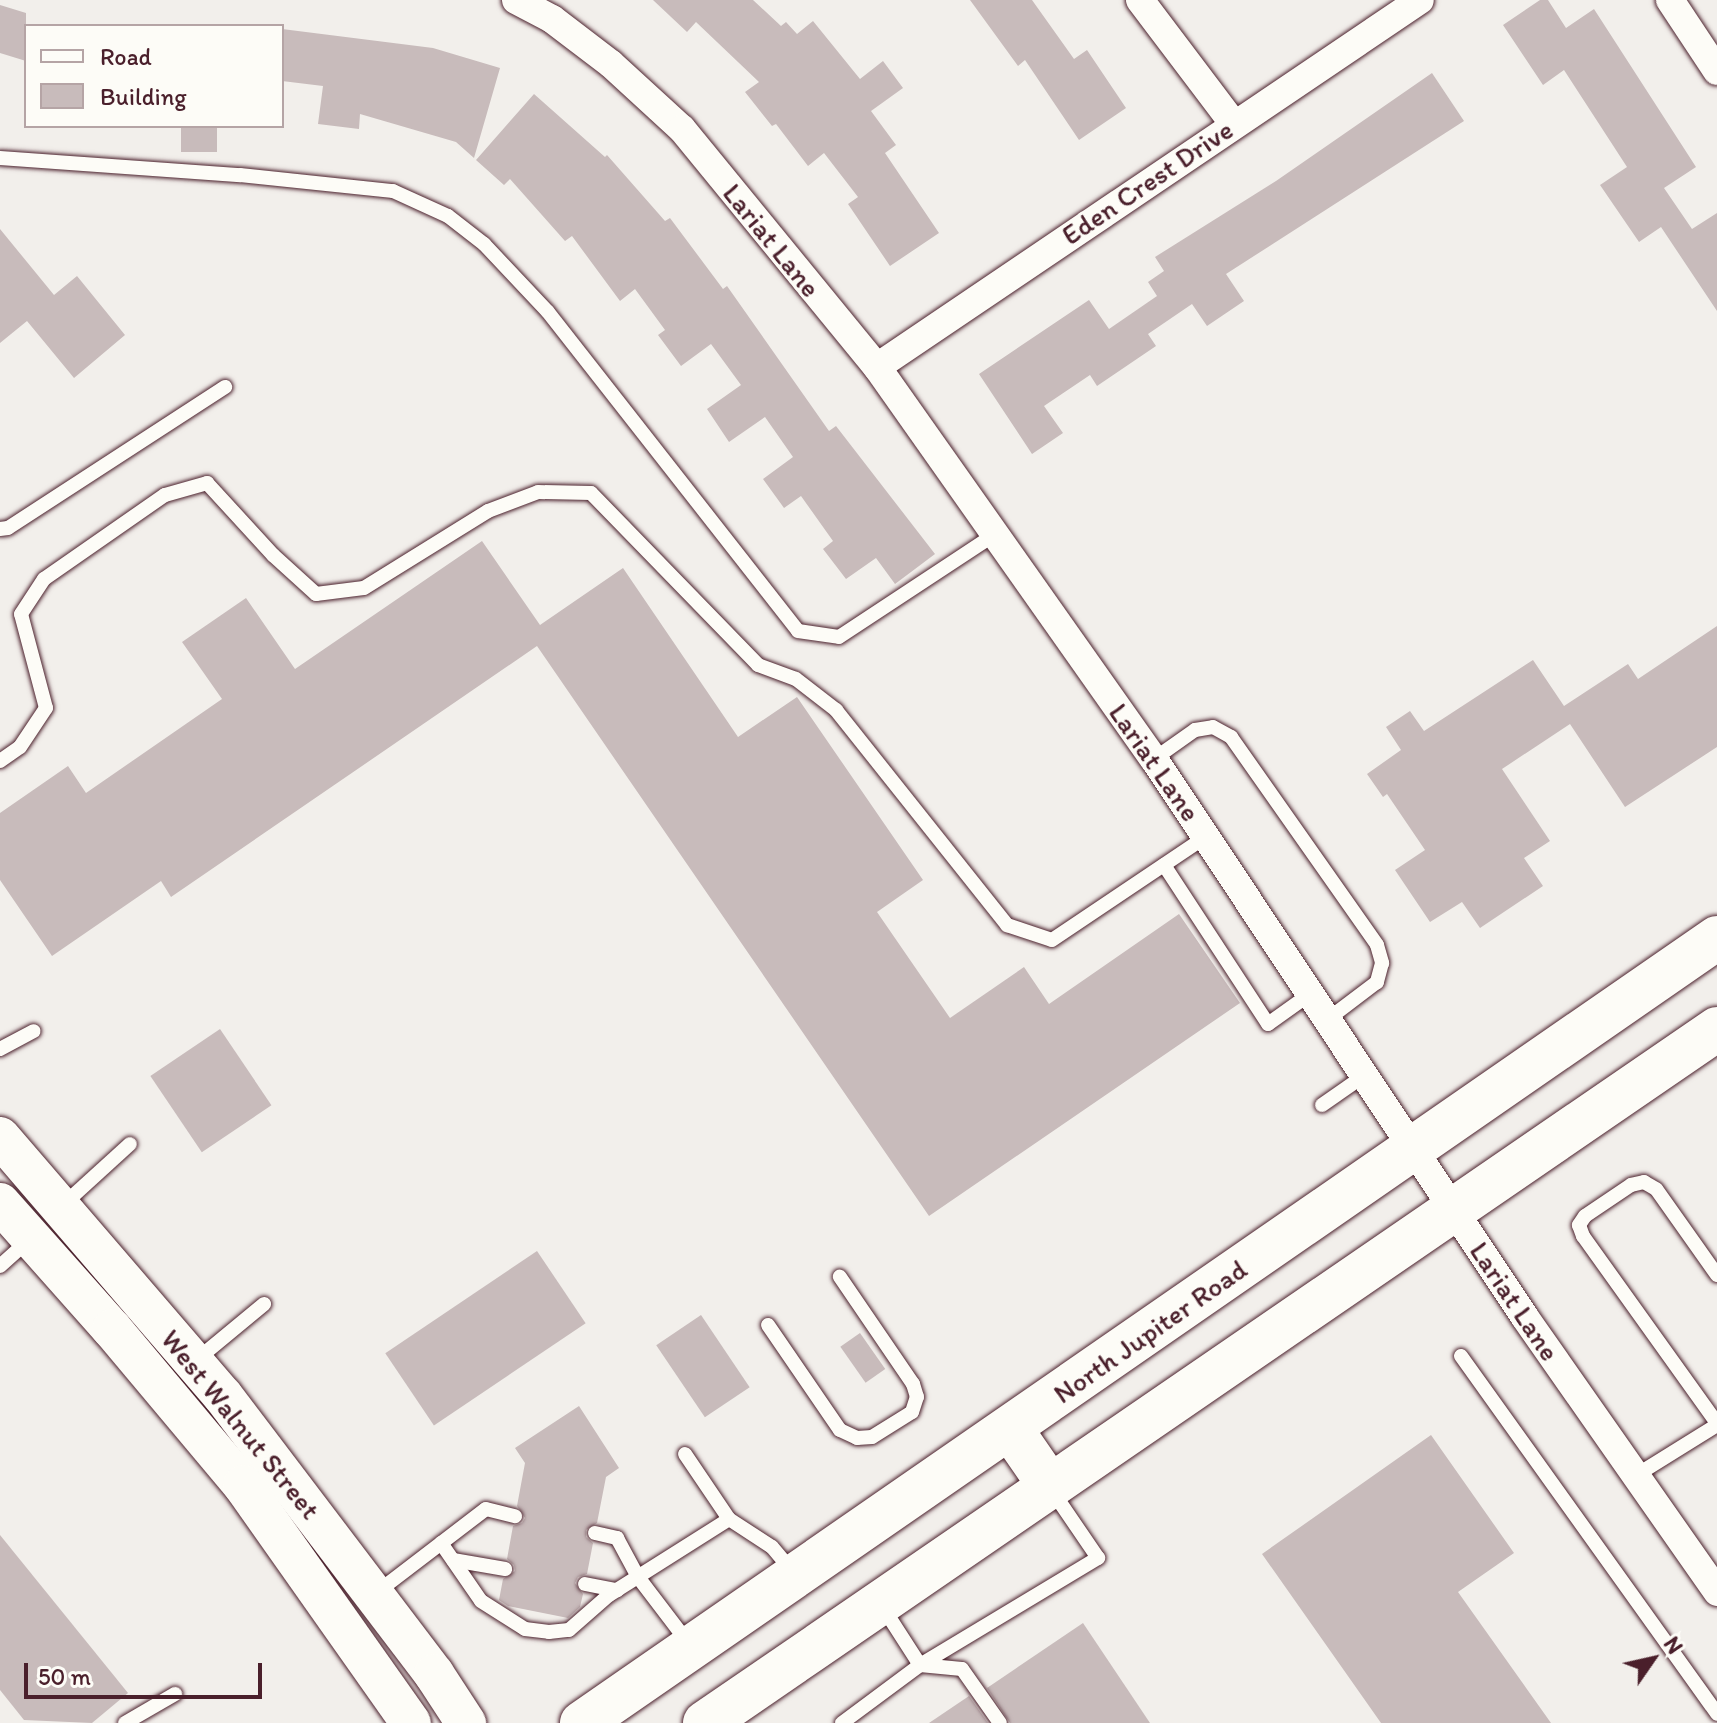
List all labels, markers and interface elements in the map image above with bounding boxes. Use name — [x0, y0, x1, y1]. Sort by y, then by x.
legend — [24, 24, 284, 128]
text: Road — [100, 42, 152, 71]
text: Building — [100, 82, 187, 111]
street label: Eden Crest Drive — [1055, 112, 1239, 252]
street label: Lariat Lane — [716, 177, 828, 303]
street label: Lariat Lane — [1102, 697, 1208, 827]
street label: Lariat Lane — [1463, 1235, 1567, 1367]
street label: North Jupiter Road — [1047, 1252, 1253, 1410]
street label: West Walnut Street — [155, 1323, 327, 1525]
north arrow — [1613, 1619, 1693, 1699]
text: N — [1658, 1632, 1689, 1659]
scale bar — [28, 1647, 266, 1697]
text: 50 m — [38, 1662, 91, 1691]

